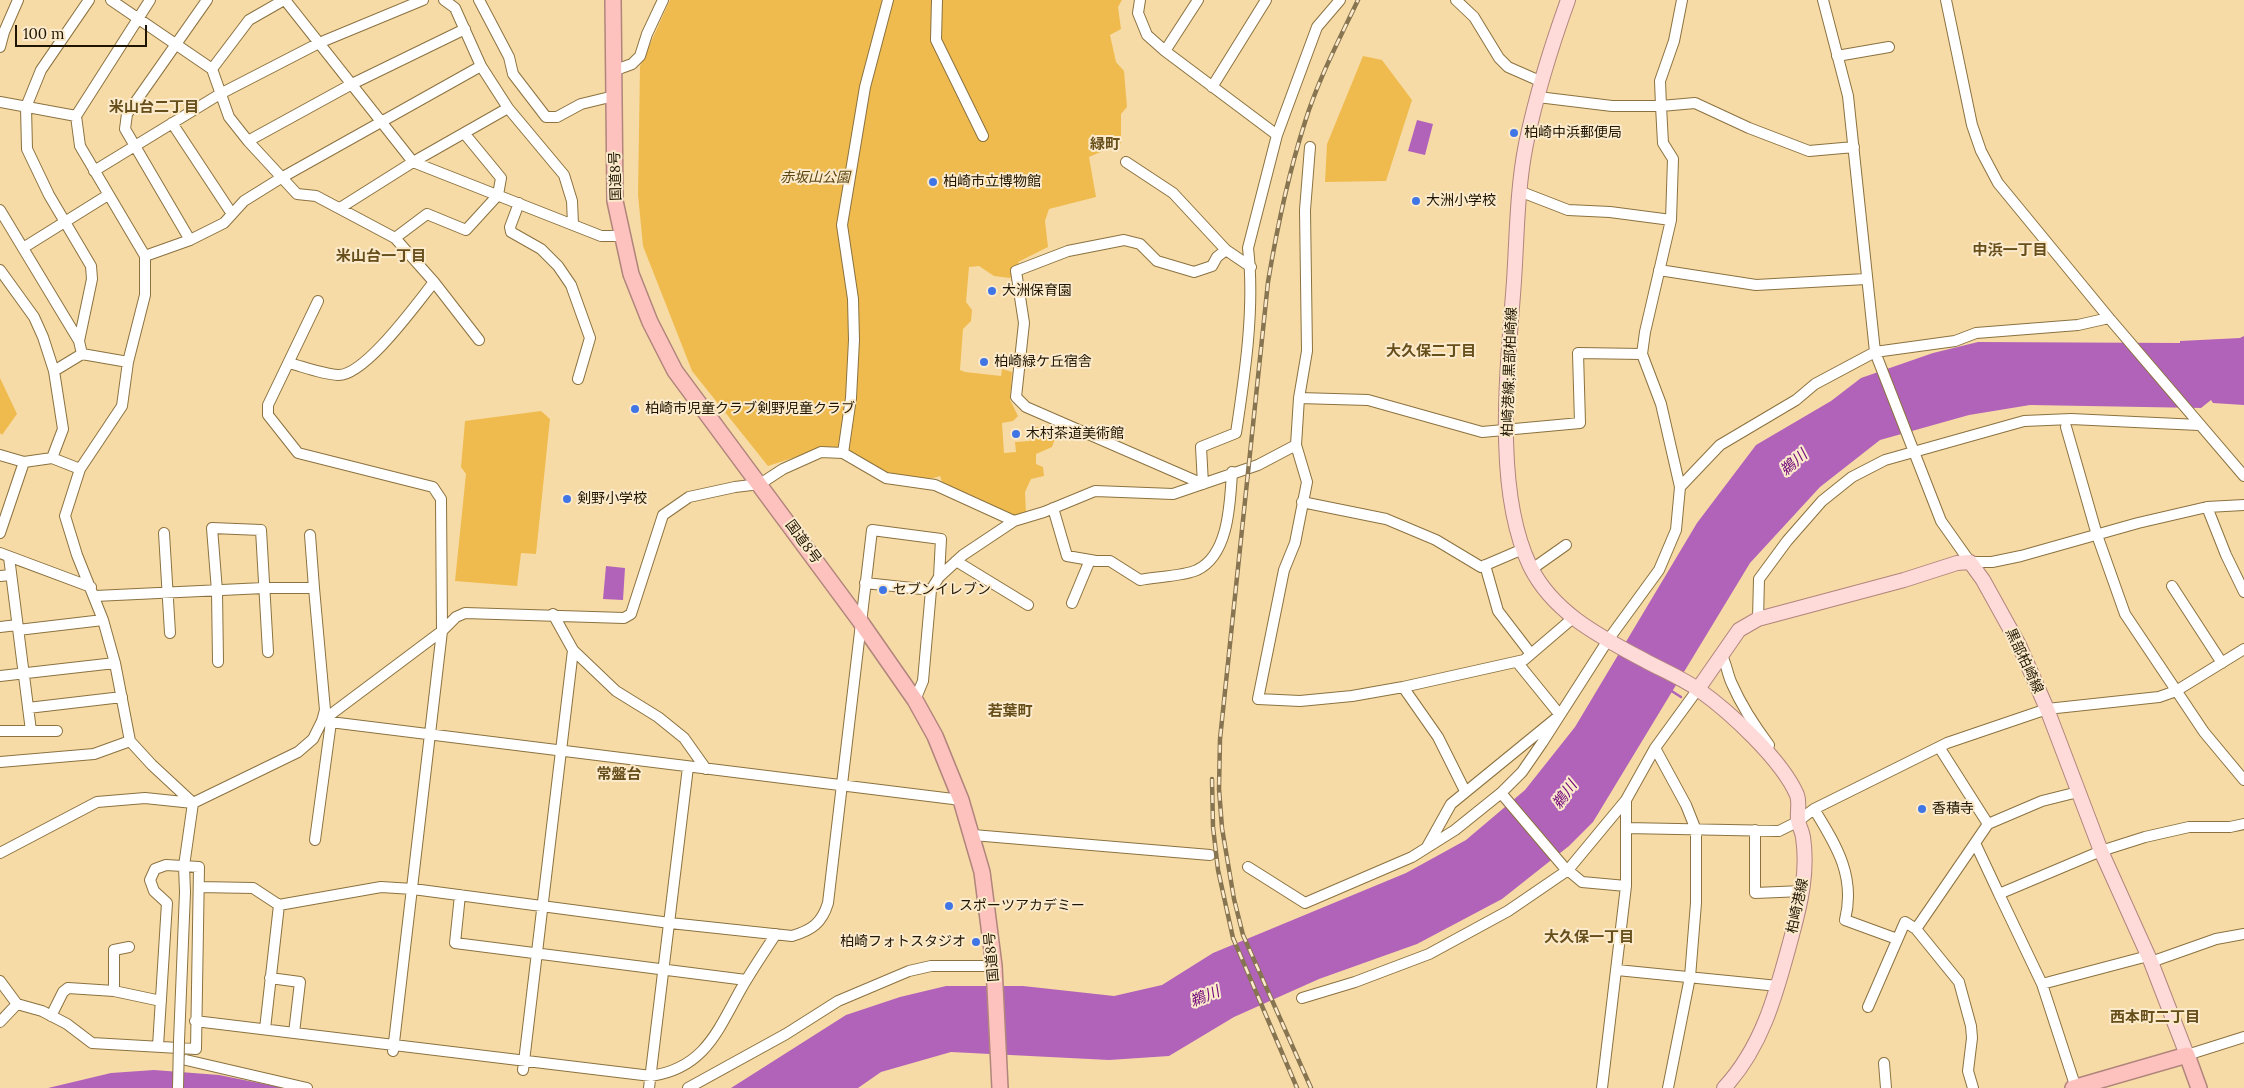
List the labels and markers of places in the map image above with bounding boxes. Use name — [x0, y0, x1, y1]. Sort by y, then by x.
place label: 柏崎中浜郵便局 — [1524, 125, 1622, 141]
marker: 柏崎中浜郵便局 — [1508, 127, 1520, 139]
place label: 柏崎市立博物館 — [943, 174, 1041, 190]
marker: 柏崎市立博物館 — [927, 176, 939, 188]
place label: 大洲小学校 — [1426, 193, 1496, 209]
marker: 大洲小学校 — [1410, 195, 1422, 207]
place label: 大洲保育園 — [1002, 283, 1072, 299]
marker: 大洲保育園 — [986, 285, 998, 297]
place label: 柏崎緑ケ丘宿舎 — [994, 354, 1092, 370]
marker: 柏崎緑ケ丘宿舎 — [978, 356, 990, 368]
place label: 柏崎市児童クラブ剣野児童クラブ — [645, 401, 855, 417]
marker: 柏崎市児童クラブ剣野児童クラブ — [629, 403, 641, 415]
place label: 木村茶道美術館 — [1026, 426, 1124, 442]
marker: 木村茶道美術館 — [1010, 428, 1022, 440]
place label: 剣野小学校 — [577, 491, 647, 507]
marker: 剣野小学校 — [561, 493, 573, 505]
place label: セブンイレブン — [893, 582, 991, 598]
marker: セブンイレブン — [877, 584, 889, 596]
place label: 香積寺 — [1932, 801, 1974, 817]
marker: 香積寺 — [1916, 803, 1928, 815]
place label: スポーツアカデミー — [959, 898, 1085, 914]
marker: スポーツアカデミー — [943, 900, 955, 912]
place label: 柏崎フォトスタジオ — [840, 934, 966, 950]
marker: 柏崎フォトスタジオ — [970, 936, 982, 948]

